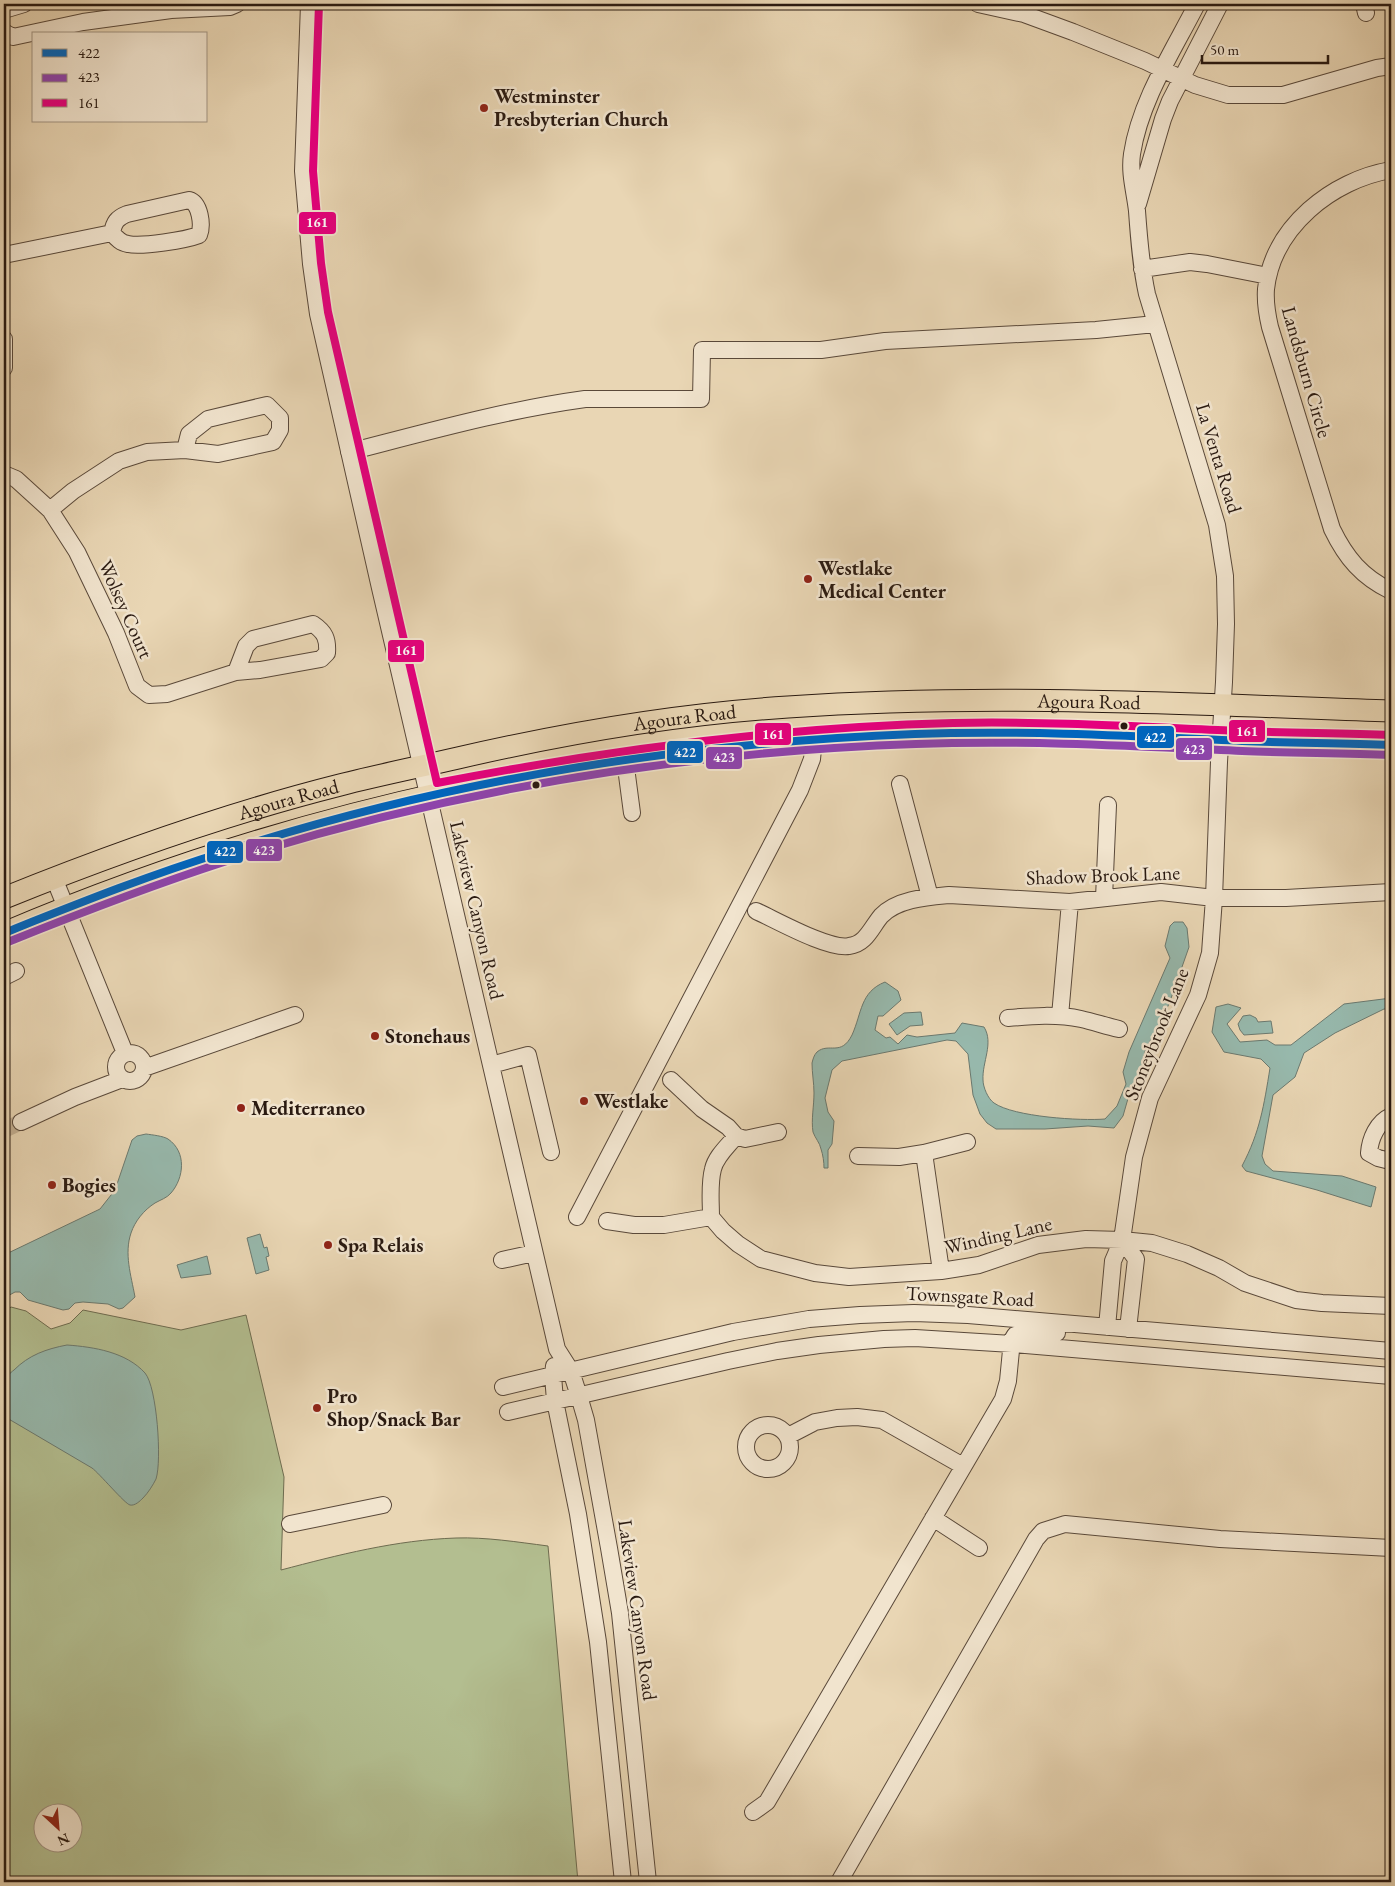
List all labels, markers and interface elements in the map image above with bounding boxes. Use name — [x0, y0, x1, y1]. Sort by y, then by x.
legend — [32, 32, 208, 122]
scale bar — [1202, 32, 1329, 64]
text: 50 m — [1210, 40, 1239, 59]
text: 422 — [78, 43, 100, 62]
text: 423 — [78, 67, 100, 86]
place label: Westminster Presbyterian Church — [494, 83, 668, 132]
text: 161 — [78, 93, 100, 112]
marker: Westminster Presbyterian Church — [478, 102, 490, 114]
line badge: 161 — [298, 211, 337, 235]
text: 161 — [306, 213, 328, 231]
street label: Landsburn Circle — [1276, 303, 1338, 441]
street label: La Venta Road — [1190, 400, 1248, 517]
place label: Westlake Medical Center — [818, 555, 947, 604]
street label: Wolsey Court — [93, 556, 160, 663]
marker: Westlake Medical Center — [802, 573, 814, 585]
line badge: 161 — [387, 639, 425, 663]
text: 161 — [395, 641, 417, 659]
street label: Agoura Road — [1036, 687, 1142, 715]
street label: Agoura Road — [630, 698, 738, 737]
line badge: 161 — [1228, 719, 1266, 743]
unlabelled marker — [1119, 721, 1129, 731]
line badge: 161 — [754, 722, 792, 746]
text: 161 — [1236, 722, 1258, 740]
text: 161 — [762, 725, 784, 743]
line badge: 422 — [1136, 725, 1175, 749]
text: 422 — [1144, 728, 1167, 746]
line badge: 423 — [1175, 737, 1213, 761]
line badge: 422 — [666, 740, 704, 764]
text: 423 — [1183, 740, 1205, 758]
text: 422 — [674, 743, 697, 761]
line badge: 423 — [705, 746, 743, 770]
text: 423 — [713, 748, 735, 766]
street label: Agoura Road — [234, 773, 342, 826]
unlabelled marker — [531, 780, 541, 790]
street label: Lakeview Canyon Road — [444, 818, 510, 1003]
line badge: 423 — [245, 838, 283, 862]
line badge: 422 — [206, 840, 244, 864]
text: 423 — [253, 841, 275, 859]
text: 422 — [214, 842, 237, 860]
street label: Shadow Brook Lane — [1025, 859, 1181, 891]
street label: Stoneybrook Lane — [1118, 964, 1194, 1104]
place label: Stonehaus — [385, 1023, 470, 1049]
marker: Stonehaus — [369, 1030, 381, 1042]
place label: Westlake — [594, 1088, 668, 1114]
place label: Mediterraneo — [251, 1095, 365, 1121]
marker: Westlake — [578, 1095, 590, 1107]
marker: Mediterraneo — [235, 1102, 247, 1114]
place label: Bogies — [62, 1172, 116, 1198]
marker: Bogies — [46, 1179, 58, 1191]
street label: Winding Lane — [942, 1210, 1055, 1260]
place label: Spa Relais — [338, 1232, 423, 1258]
marker: Spa Relais — [322, 1239, 334, 1251]
street label: Townsgate Road — [905, 1280, 1036, 1312]
place label: Pro Shop/Snack Bar — [327, 1383, 461, 1432]
marker: Pro Shop/Snack Bar — [311, 1402, 323, 1414]
street label: Lakeview Canyon Road — [612, 1518, 664, 1703]
north arrow — [32, 1804, 82, 1854]
text: N — [54, 1829, 73, 1851]

